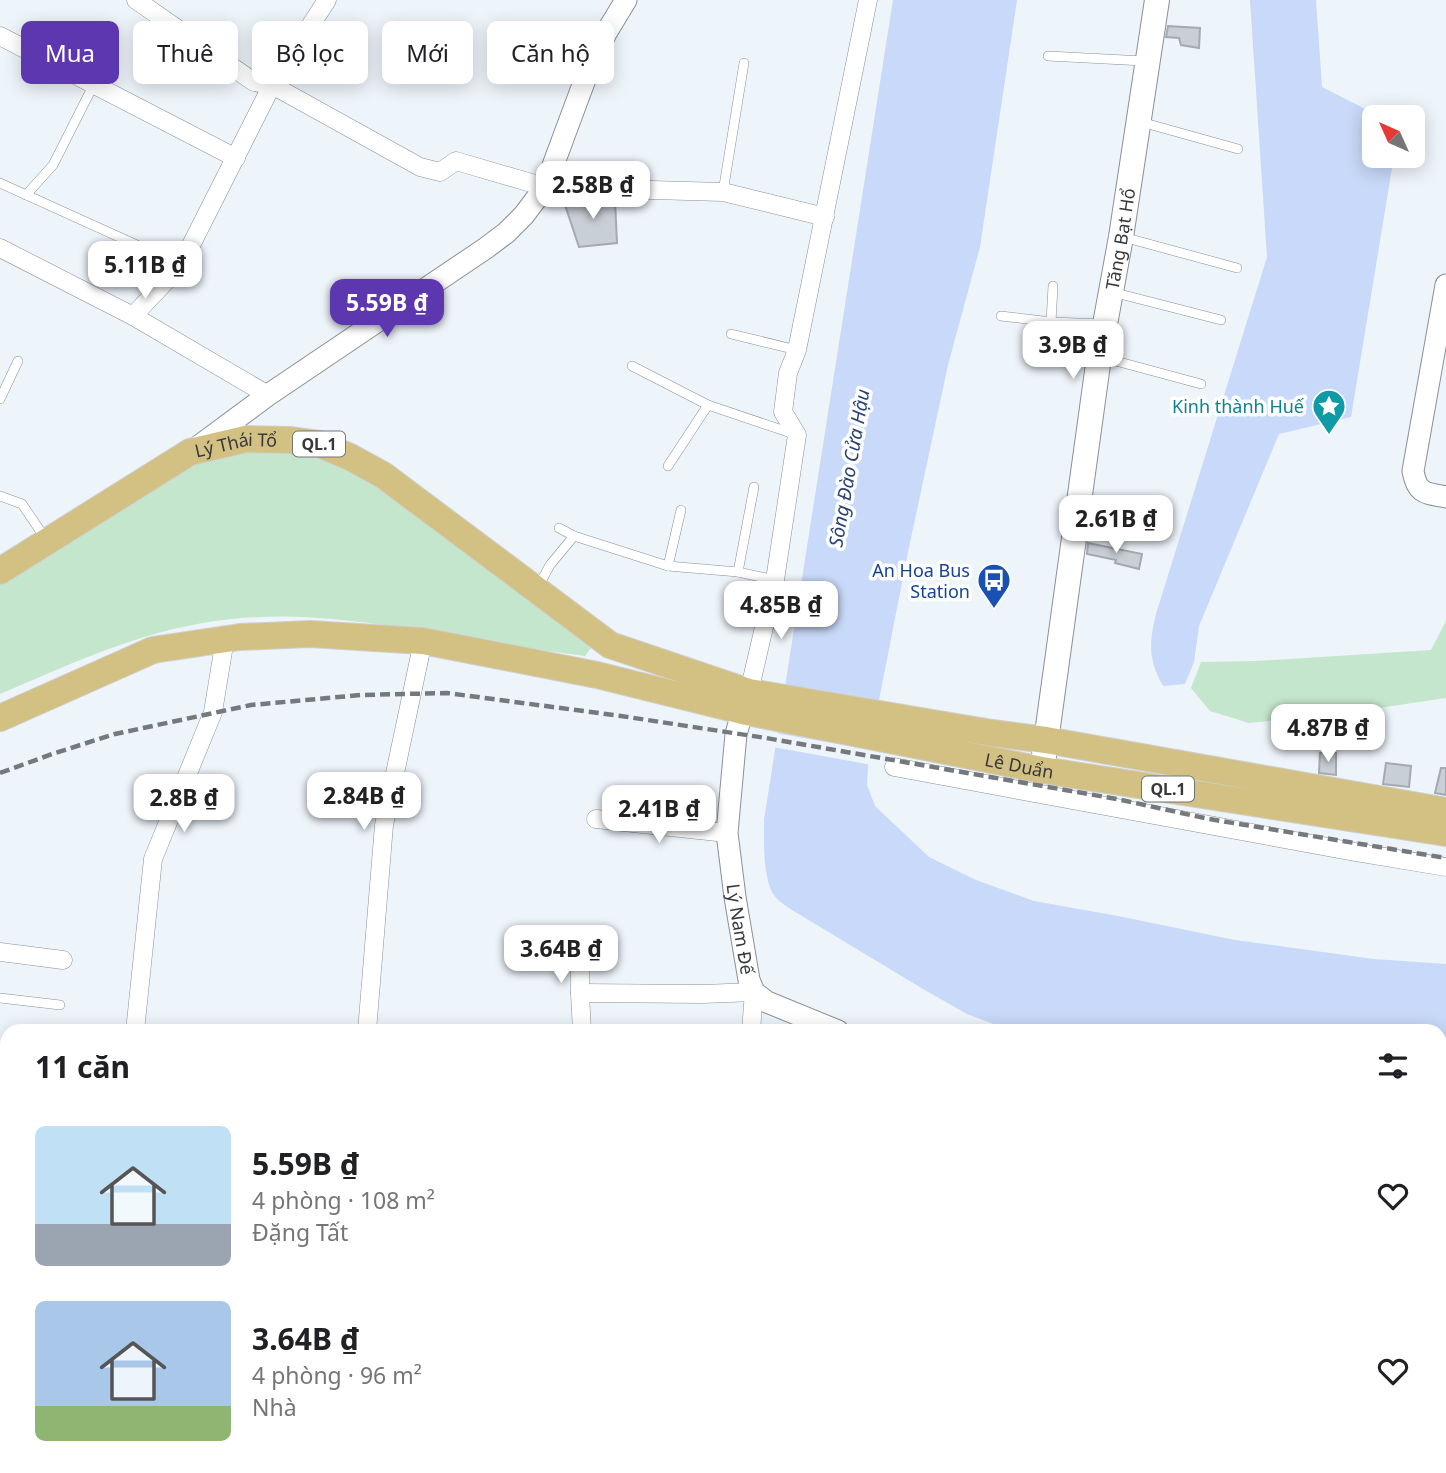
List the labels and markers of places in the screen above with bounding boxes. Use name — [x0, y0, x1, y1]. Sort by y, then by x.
pin: 2.58B ₫ — [528, 162, 658, 221]
pin: 5.11B ₫ — [80, 242, 210, 301]
pin: 5.59B ₫ — [322, 280, 452, 339]
pin: 3.9B ₫ — [1016, 322, 1130, 381]
place icon: Kinh thành Huế — [1310, 387, 1348, 436]
place label: Kinh thành Huế — [1172, 394, 1304, 418]
pin: 2.61B ₫ — [1051, 496, 1181, 555]
place label: An Hoa Bus Station — [872, 558, 970, 603]
bus stop icon: An Hoa Bus Station — [975, 561, 1013, 610]
pin: 4.85B ₫ — [716, 582, 846, 641]
pin: 4.87B ₫ — [1263, 704, 1393, 764]
pin: 2.84B ₫ — [299, 772, 429, 832]
pin: 2.8B ₫ — [127, 774, 241, 834]
pin: 2.41B ₫ — [594, 786, 724, 845]
pin: 3.64B ₫ — [496, 926, 626, 985]

